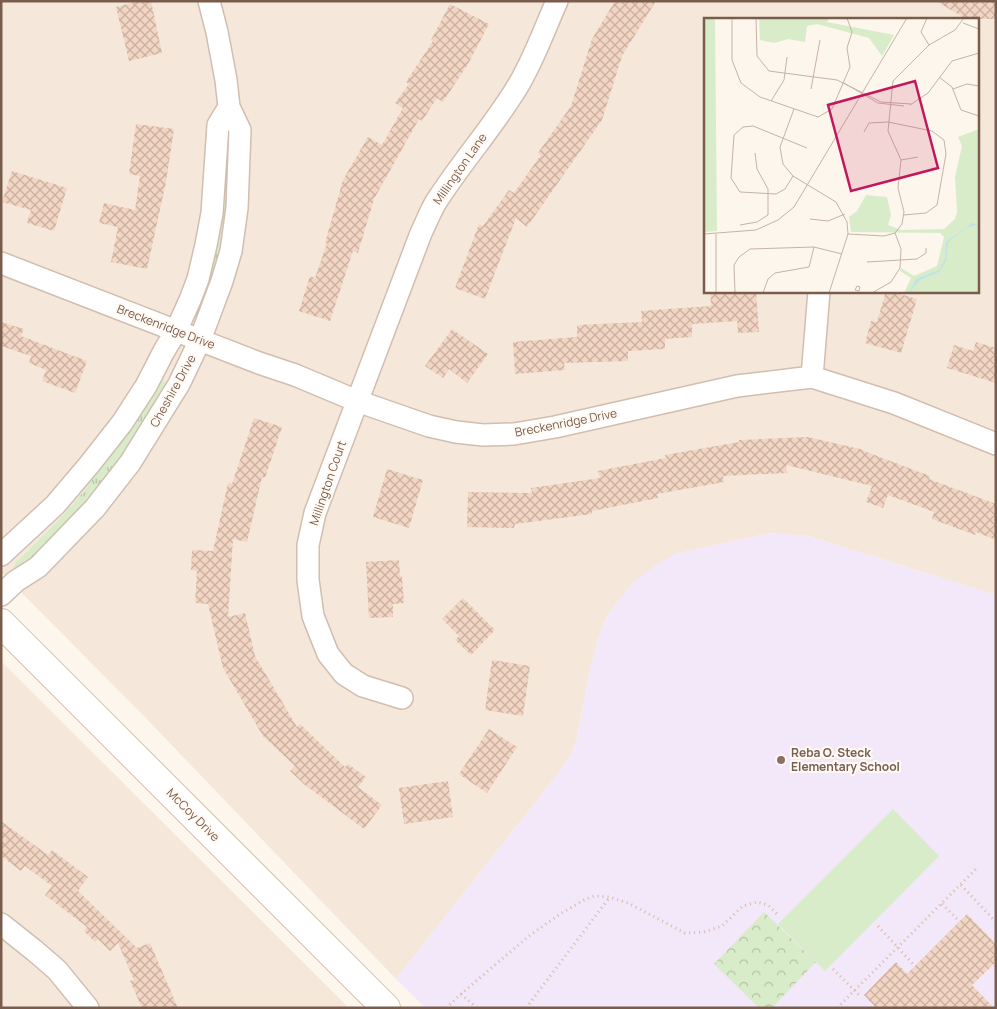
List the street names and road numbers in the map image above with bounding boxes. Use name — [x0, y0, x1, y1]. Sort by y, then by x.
street label: Millington Lane — [429, 130, 491, 208]
street label: Breckenridge Drive — [115, 300, 218, 353]
street label: Cheshire Drive — [146, 351, 200, 430]
street label: Breckenridge Drive — [513, 404, 618, 441]
street label: Millington Court — [305, 438, 350, 528]
street label: McCoy Drive — [163, 784, 224, 845]

